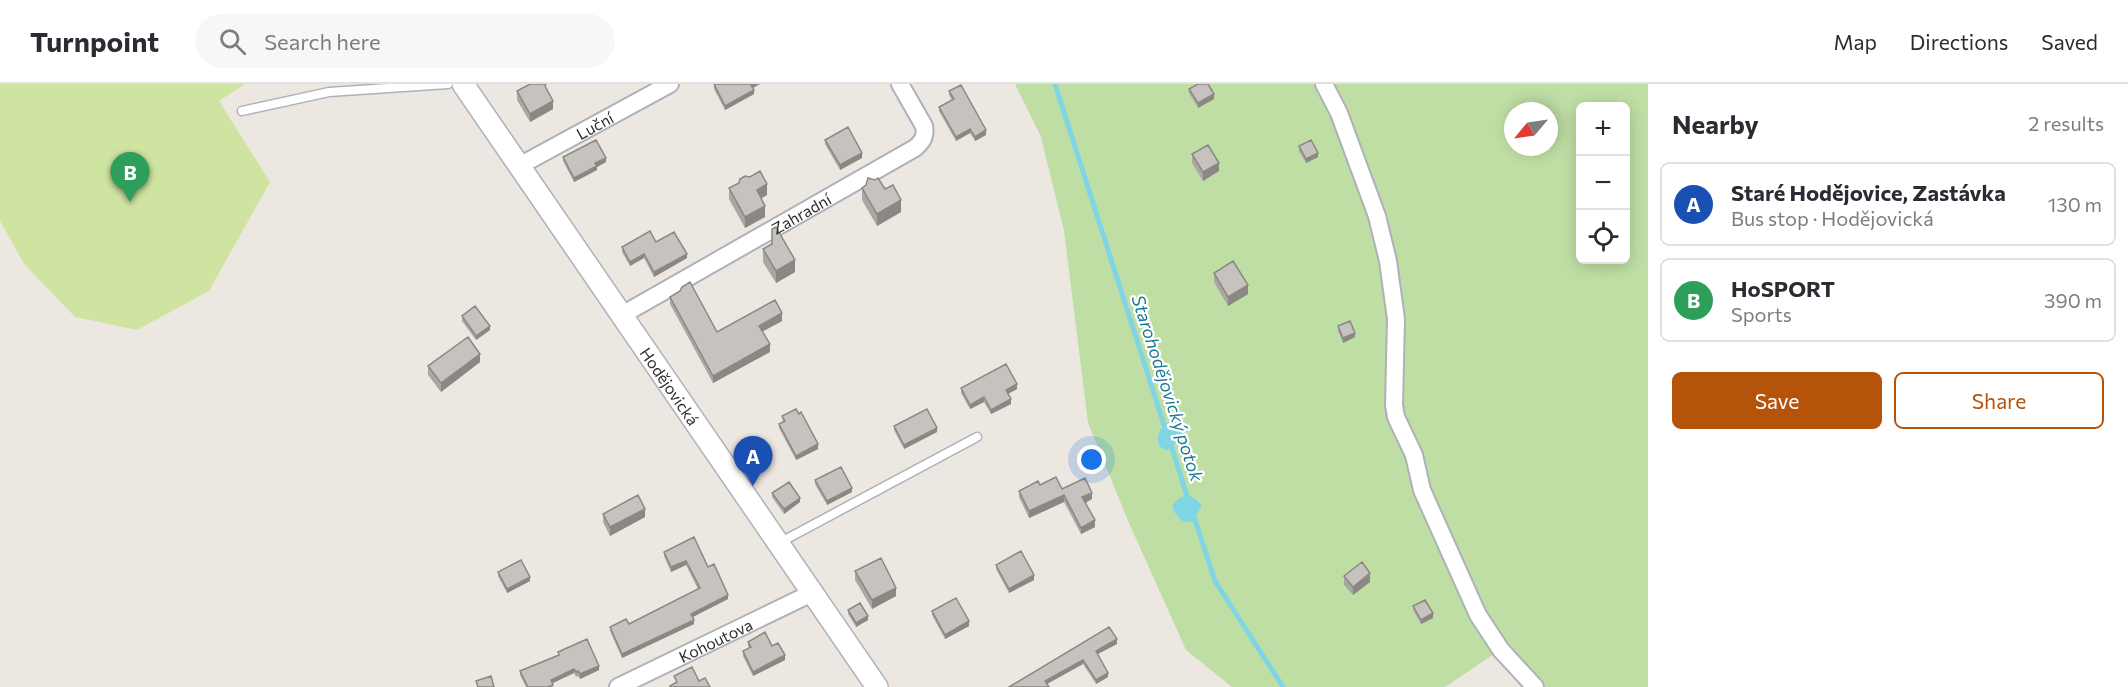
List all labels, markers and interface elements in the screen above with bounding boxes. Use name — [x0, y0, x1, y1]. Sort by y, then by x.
search box — [195, 14, 615, 68]
text: Turnpoint — [30, 24, 159, 58]
icon: search — [216, 25, 249, 58]
text: Search here — [264, 28, 381, 55]
text: Map — [1834, 29, 1877, 54]
text: Directions — [1910, 29, 2008, 54]
text: Saved — [2041, 29, 2098, 54]
north arrow — [1504, 102, 1558, 156]
map controls — [1576, 102, 1630, 264]
button: + — [1576, 102, 1630, 156]
street label: Luční — [573, 107, 617, 143]
text: Nearby — [1672, 108, 1759, 139]
text: 2 results — [2028, 111, 2104, 135]
pin: B — [110, 152, 150, 202]
button: − — [1576, 156, 1630, 210]
text: Staré Hodějovice, Zastávka — [1731, 179, 2006, 206]
street label: Zahradní — [768, 188, 835, 237]
text: A — [1686, 192, 1701, 216]
text: 130 m — [2048, 192, 2102, 216]
text: Bus stop · Hodějovická — [1731, 206, 1934, 230]
button: locate — [1576, 210, 1630, 264]
text: HoSPORT — [1731, 275, 1835, 302]
text: B — [1687, 288, 1700, 312]
text: 390 m — [2044, 288, 2102, 312]
water label: Starohodějovický potok — [1127, 292, 1209, 485]
text: Sports — [1731, 302, 1792, 326]
street label: Hodějovická — [637, 343, 703, 428]
button: Save — [1672, 372, 1882, 429]
button: Share — [1894, 372, 2104, 429]
pin: A — [734, 436, 772, 486]
your location — [1077, 445, 1106, 474]
street label: Kohoutova — [675, 614, 755, 666]

